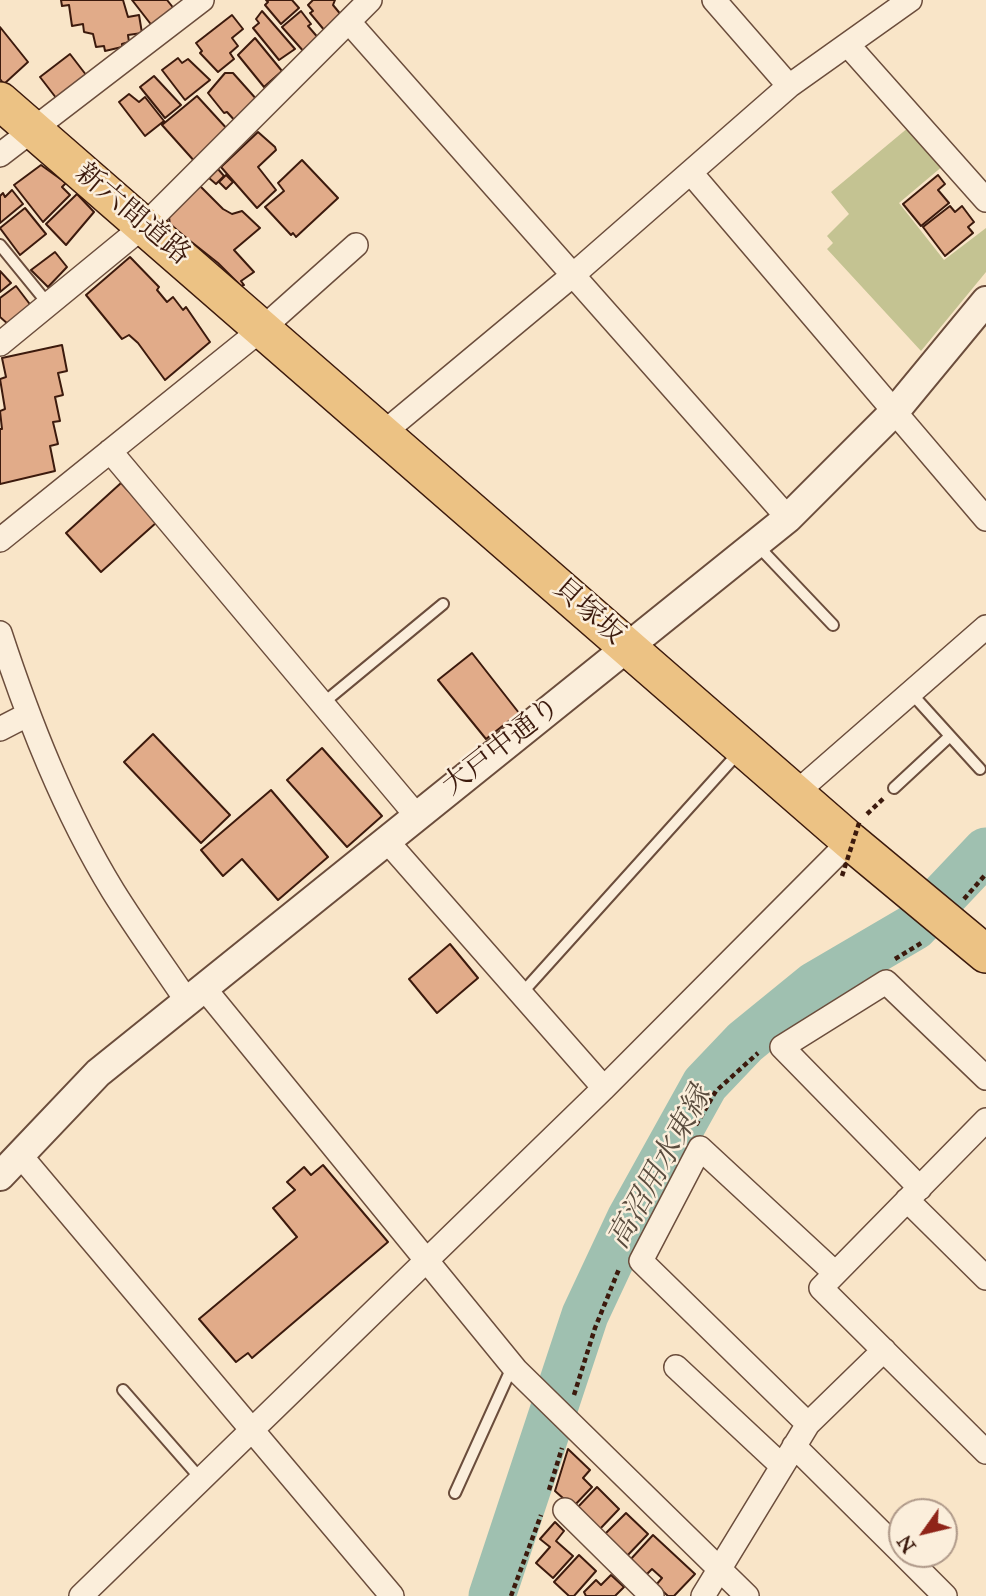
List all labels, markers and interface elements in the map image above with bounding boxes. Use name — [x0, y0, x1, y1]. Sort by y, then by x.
street label: 新六間道路 — [68, 157, 196, 273]
street label: 貝塚坂 — [545, 572, 631, 652]
street label: 大戸中通り — [436, 691, 568, 803]
water label: 高沼用水東縁 — [602, 1081, 720, 1255]
north arrow — [888, 1498, 958, 1568]
text: N — [893, 1531, 921, 1557]

